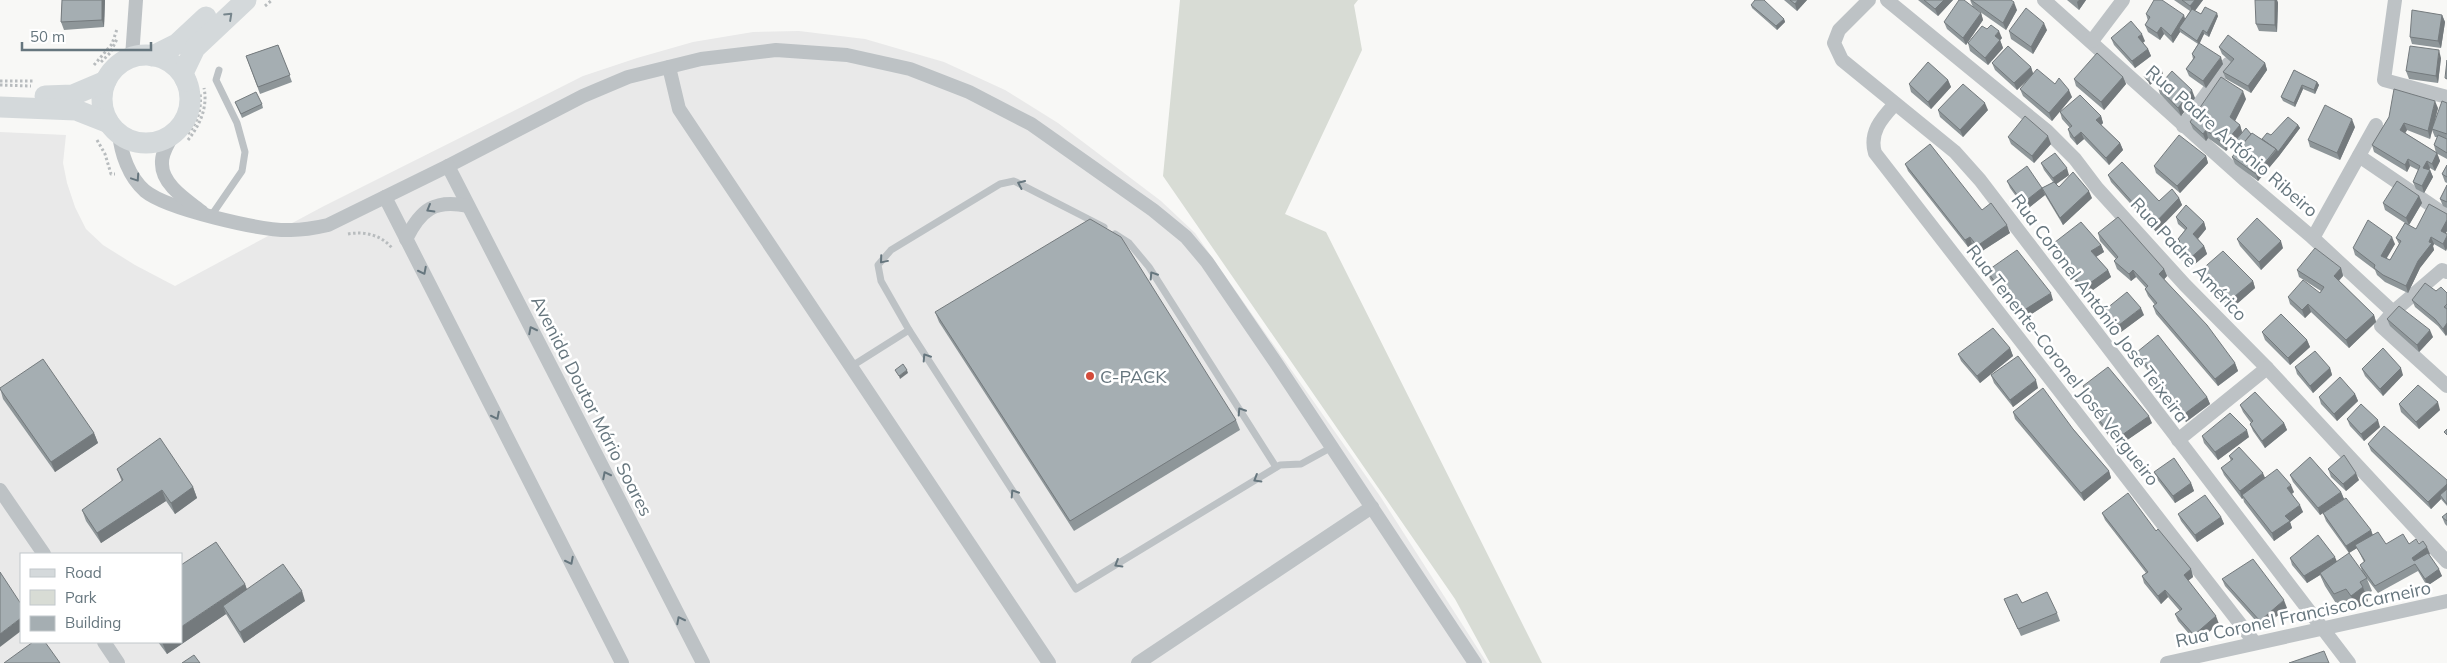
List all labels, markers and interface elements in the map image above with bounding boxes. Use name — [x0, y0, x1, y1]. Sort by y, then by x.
one-way arrow — [223, 13, 232, 22]
scale bar — [22, 20, 151, 52]
text: 50 m — [30, 27, 65, 46]
street label: Rua Padre António Ribeiro — [2141, 60, 2323, 222]
one-way arrow — [129, 173, 139, 182]
one-way arrow — [1017, 180, 1026, 191]
street label: Rua Coronel António José Teixeira — [2006, 189, 2194, 427]
street label: Rua Padre Américo — [2126, 192, 2252, 326]
one-way arrow — [427, 202, 436, 212]
street label: Rua Tenente-Coronel José Vergueiro — [1962, 240, 2164, 490]
one-way arrow — [880, 254, 889, 263]
one-way arrow — [417, 266, 427, 275]
one-way arrow — [1150, 271, 1159, 280]
street label: Avenida Doutor Mário Soares — [526, 292, 658, 520]
one-way arrow — [528, 327, 538, 336]
one-way arrow — [923, 353, 933, 362]
place label: C-PACK — [1100, 365, 1167, 388]
marker: C-PACK — [1084, 370, 1096, 382]
one-way arrow — [1237, 408, 1247, 417]
one-way arrow — [490, 411, 500, 420]
one-way arrow — [602, 471, 612, 480]
one-way arrow — [1253, 473, 1262, 483]
one-way arrow — [1011, 490, 1021, 499]
legend — [20, 553, 182, 643]
one-way arrow — [564, 556, 574, 565]
one-way arrow — [1114, 557, 1123, 567]
text: Road — [65, 563, 102, 582]
street label: Rua Coronel Francisco Carneiro — [2173, 576, 2433, 652]
text: Park — [65, 588, 97, 607]
text: Building — [65, 613, 121, 632]
one-way arrow — [676, 616, 686, 625]

